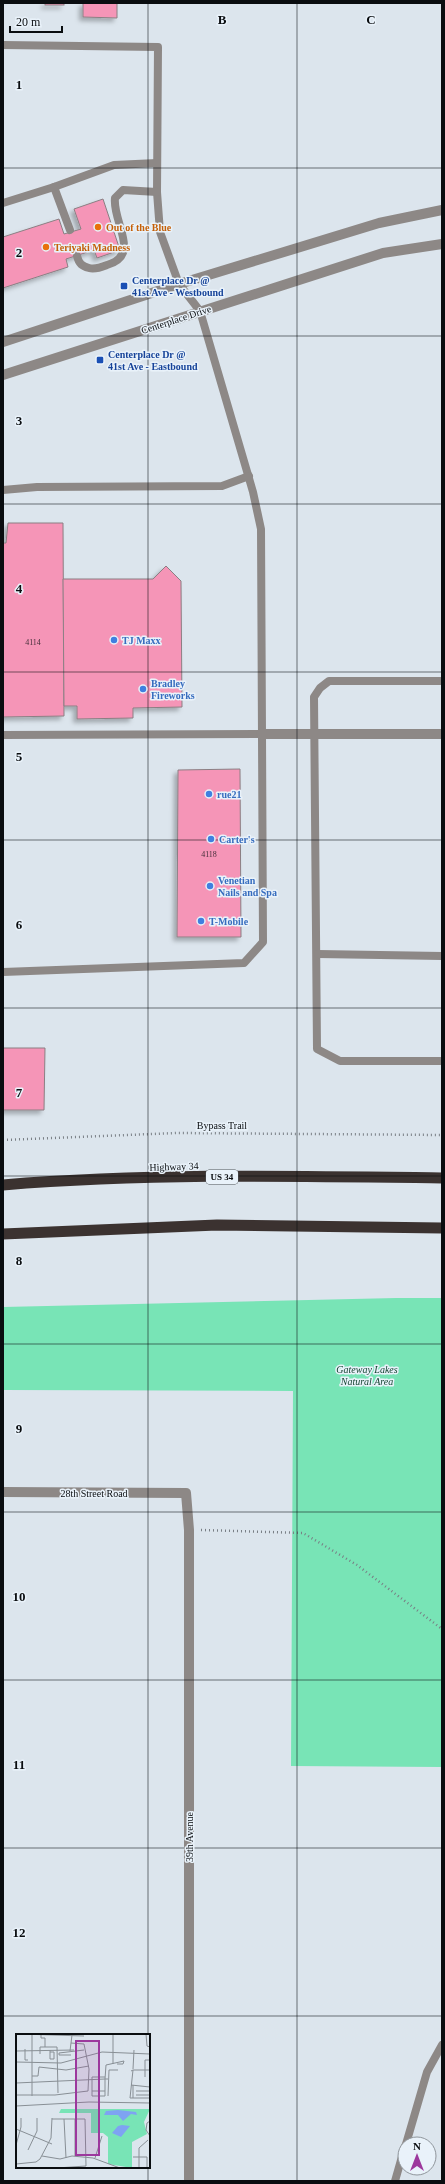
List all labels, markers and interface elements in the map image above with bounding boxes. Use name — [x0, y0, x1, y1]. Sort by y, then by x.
scale bar — [10, 8, 62, 34]
text: B — [218, 12, 227, 27]
text: C — [366, 12, 376, 27]
text: 20 m — [16, 15, 41, 29]
text: 1 — [16, 77, 22, 92]
marker: Out of the Blue — [93, 222, 103, 232]
place label: Out of the Blue — [106, 222, 172, 233]
marker: Teriyaki Madness — [41, 242, 51, 252]
place label: Teriyaki Madness — [54, 242, 130, 253]
text: 2 — [16, 245, 22, 260]
place label: Centerplace Dr @ 41st Ave - Westbound — [132, 275, 224, 298]
marker: Centerplace Dr @ 41st Ave - Westbound — [119, 281, 129, 291]
street label: Centerplace Drive — [140, 303, 213, 336]
place label: Centerplace Dr @ 41st Ave - Eastbound — [108, 349, 198, 372]
marker: Centerplace Dr @ 41st Ave - Eastbound — [95, 355, 105, 365]
text: 3 — [16, 413, 23, 428]
text: 4 — [16, 581, 23, 596]
marker: TJ Maxx — [109, 635, 119, 645]
place label: TJ Maxx — [122, 635, 161, 646]
house number: 4114 — [25, 638, 41, 647]
place label: Bradley Fireworks — [151, 678, 195, 701]
marker: Bradley Fireworks — [138, 684, 148, 694]
text: 5 — [16, 749, 23, 764]
marker: rue21 — [204, 789, 214, 799]
place label: rue21 — [217, 789, 241, 800]
marker: Carter's — [206, 834, 216, 844]
place label: Carter's — [219, 834, 255, 845]
house number: 4118 — [201, 850, 217, 859]
place label: Venetian Nails and Spa — [218, 875, 277, 898]
marker: Venetian Nails and Spa — [205, 881, 215, 891]
marker: T-Mobile — [196, 916, 206, 926]
place label: T-Mobile — [209, 916, 249, 927]
text: 6 — [16, 917, 23, 932]
text: 7 — [16, 1085, 23, 1100]
street label: Bypass Trail — [197, 1120, 247, 1131]
street label: Highway 34 — [149, 1160, 199, 1173]
road number: US 34 — [206, 1170, 238, 1184]
text: 8 — [16, 1253, 23, 1268]
park label: Gateway Lakes Natural Area — [336, 1364, 398, 1387]
text: 9 — [16, 1421, 23, 1436]
street label: 28th Street Road — [60, 1488, 128, 1499]
text: 10 — [13, 1589, 26, 1604]
text: 11 — [13, 1757, 25, 1772]
street label: 39th Avenue — [184, 1811, 195, 1862]
text: 12 — [13, 1925, 26, 1940]
inset map — [16, 2034, 150, 2168]
north arrow — [397, 2136, 437, 2176]
text: N — [413, 2140, 421, 2152]

